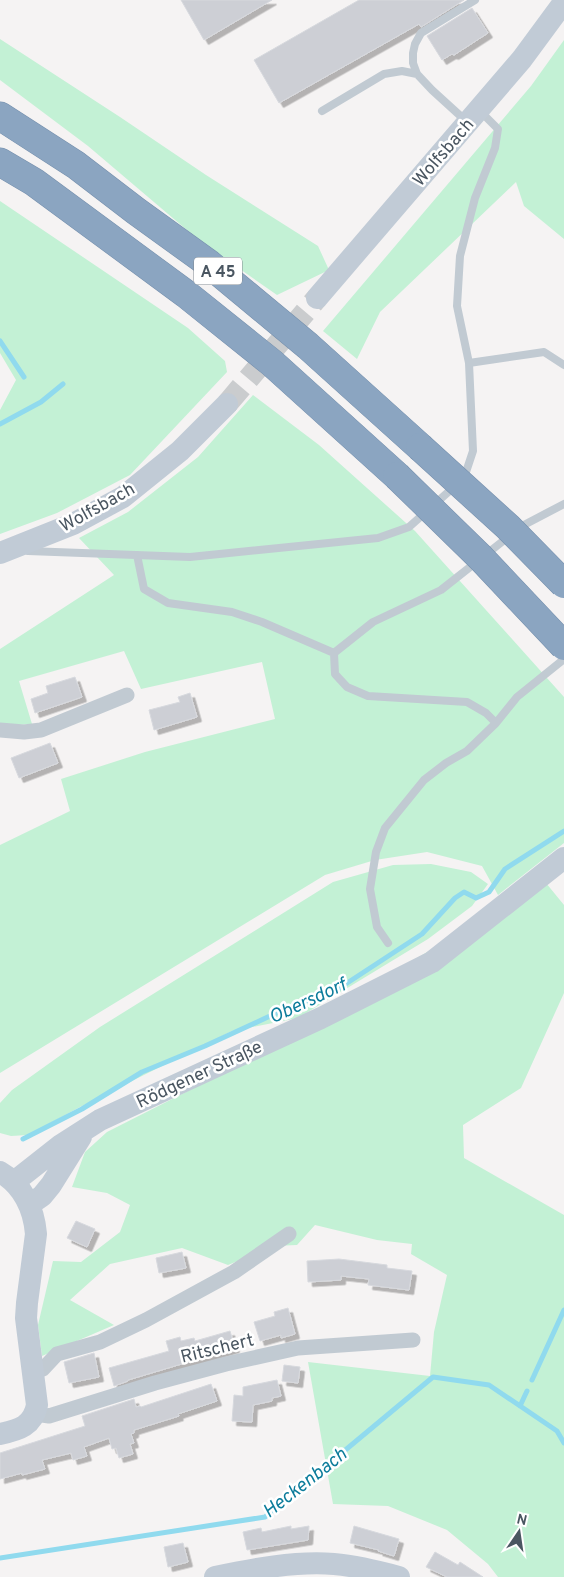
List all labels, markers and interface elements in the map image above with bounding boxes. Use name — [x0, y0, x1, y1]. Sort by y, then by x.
street label: Wolfsbach — [408, 114, 480, 192]
road number: A 45 — [194, 258, 242, 284]
street label: Wolfsbach — [56, 478, 139, 538]
water label: Obersdorf — [265, 973, 352, 1030]
street label: Rödgener Straße — [133, 1036, 266, 1115]
street label: Ritschert — [178, 1329, 256, 1370]
water label: Heckenbach — [258, 1443, 353, 1524]
north arrow — [494, 1507, 544, 1557]
text: N — [515, 1511, 528, 1530]

